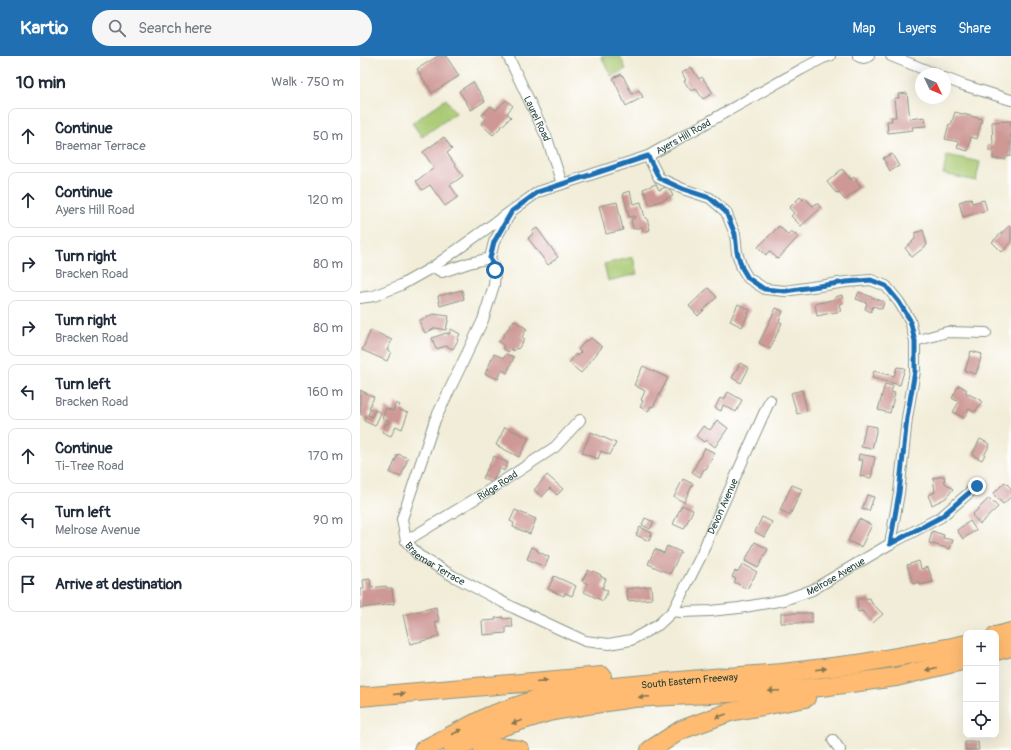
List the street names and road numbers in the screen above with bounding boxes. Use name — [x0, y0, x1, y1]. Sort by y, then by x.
street label: Laurel Road — [521, 94, 553, 143]
street label: Ayers Hill Road — [654, 117, 713, 157]
street label: Ridge Road — [475, 468, 520, 503]
street label: Devon Avenue — [705, 477, 741, 536]
street label: Braemar Terrace — [402, 540, 467, 588]
street label: Melrose Avenue — [805, 555, 867, 598]
street label: South Eastern Freeway — [641, 671, 739, 691]

